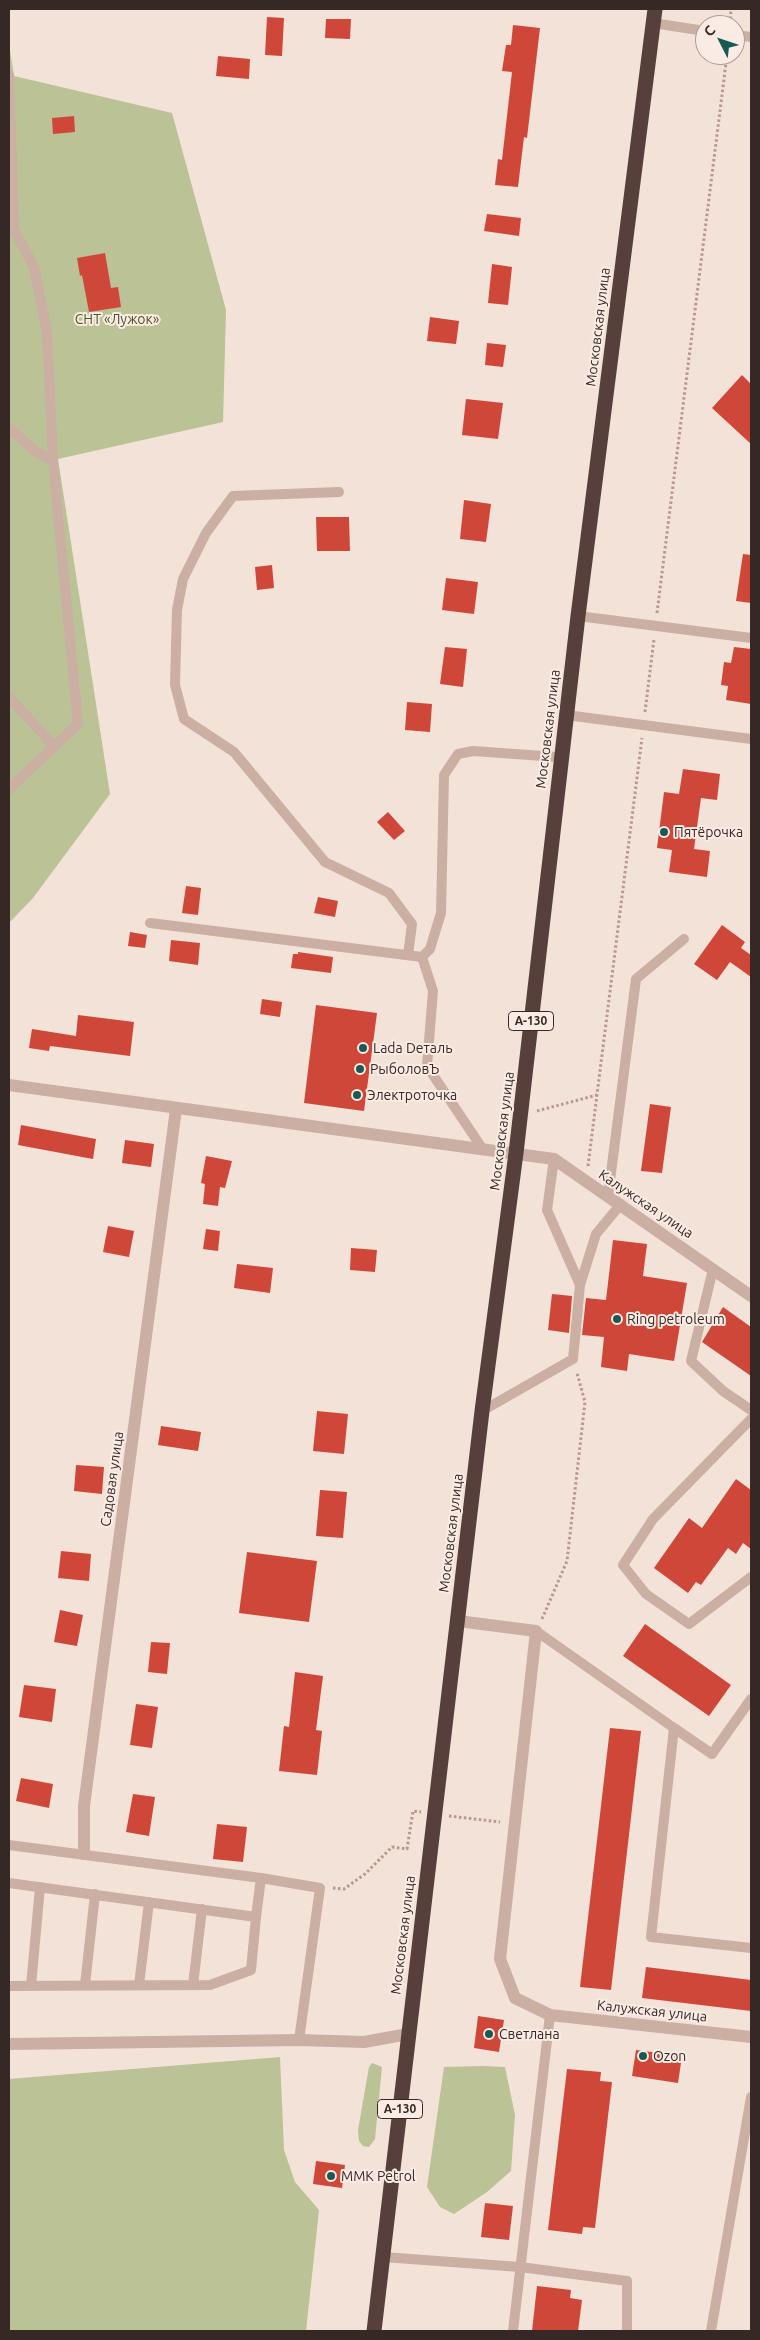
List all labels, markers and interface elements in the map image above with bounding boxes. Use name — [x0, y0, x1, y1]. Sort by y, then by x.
north arrow — [695, 15, 745, 65]
text: С — [700, 22, 718, 39]
street label: Московская улица — [582, 267, 614, 387]
park label: СНТ «Лужок» — [75, 311, 159, 327]
street label: Московская улица — [532, 669, 564, 789]
place label: Пятёрочка — [674, 824, 743, 840]
marker: Пятёрочка — [658, 826, 670, 838]
road number: А-130 — [508, 1011, 554, 1030]
place label: Lada Dеталь — [373, 1040, 452, 1056]
marker: Lada Dеталь — [357, 1042, 369, 1054]
place label: РыболовЪ — [370, 1061, 439, 1077]
marker: РыболовЪ — [354, 1063, 366, 1075]
street label: Московская улица — [486, 1071, 518, 1191]
place label: Электроточка — [367, 1087, 457, 1103]
marker: Электроточка — [351, 1089, 363, 1101]
street label: Калужская улица — [595, 1166, 697, 1242]
place label: Ring petroleum — [627, 1311, 725, 1327]
marker: Ring petroleum — [611, 1313, 623, 1325]
street label: Садовая улица — [97, 1430, 127, 1528]
street label: Московская улица — [435, 1473, 467, 1593]
street label: Московская улица — [387, 1875, 419, 1995]
street label: Калужская улица — [596, 1997, 708, 2025]
place label: Светлана — [499, 2026, 560, 2042]
marker: Светлана — [483, 2028, 495, 2040]
place label: Ozon — [653, 2048, 686, 2064]
marker: Ozon — [637, 2050, 649, 2062]
road number: А-130 — [378, 2100, 422, 2118]
place label: MMK Petrol — [341, 2168, 416, 2184]
marker: MMK Petrol — [325, 2170, 337, 2182]

